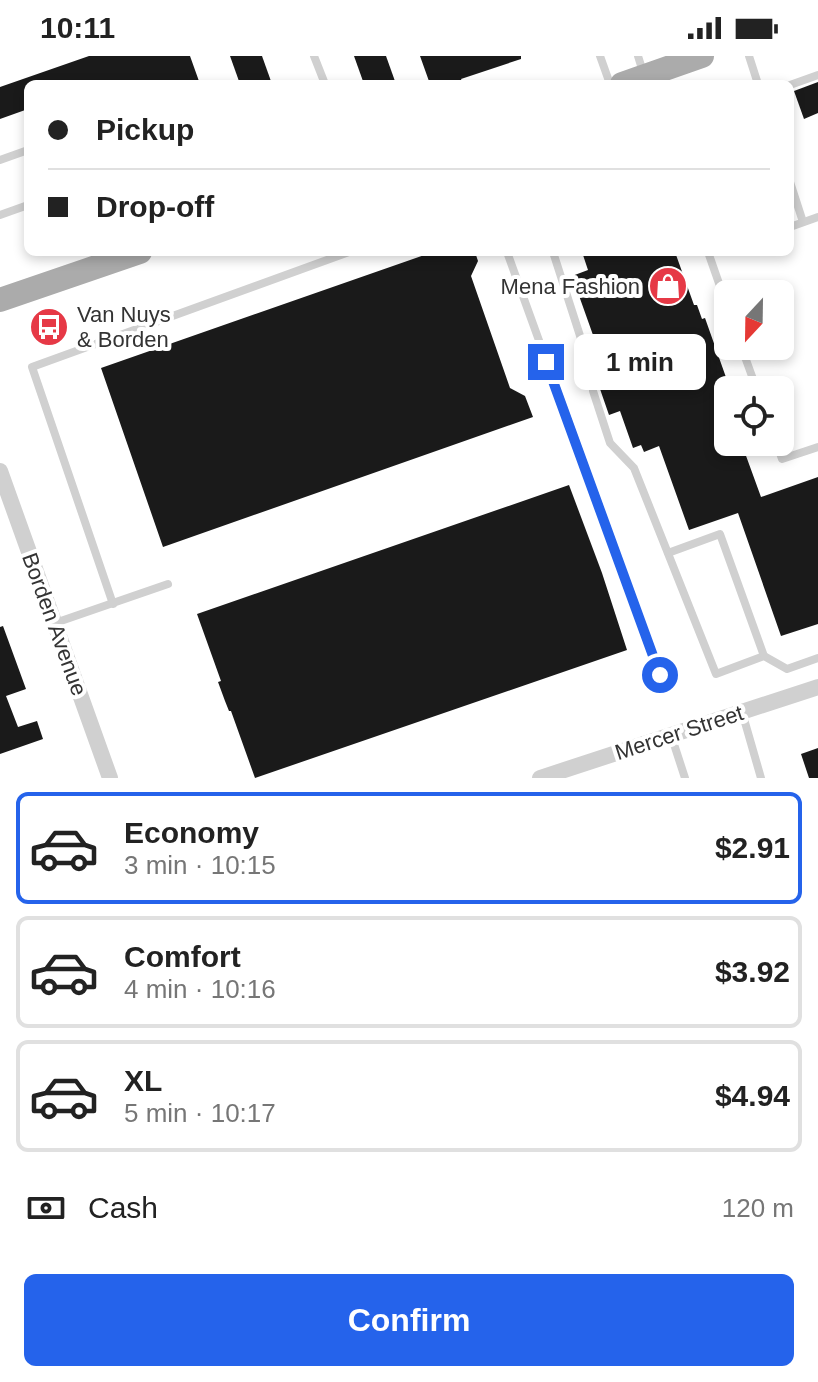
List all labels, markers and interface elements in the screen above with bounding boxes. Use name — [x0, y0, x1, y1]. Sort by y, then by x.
text: 10:11 — [40, 11, 115, 44]
text: Pickup — [96, 113, 194, 146]
text: Drop-off — [96, 190, 214, 223]
shop icon: Mena Fashion — [647, 265, 689, 307]
place label: Mena Fashion — [501, 274, 640, 299]
north arrow — [714, 280, 794, 360]
map controls — [714, 280, 794, 456]
place label: Van Nuys & Borden — [77, 302, 171, 352]
bus stop icon: Van Nuys & Borden — [28, 306, 70, 348]
callout: 1 min — [574, 334, 706, 390]
route end — [528, 344, 564, 380]
text: 1 min — [606, 347, 674, 377]
button: locate — [714, 376, 794, 456]
street label: Borden Avenue — [17, 549, 92, 699]
route start — [642, 657, 678, 693]
street label: Mercer Street — [612, 700, 746, 765]
icon: car — [28, 812, 100, 884]
text: Economy — [124, 816, 259, 849]
text: $2.91 — [715, 831, 790, 864]
text: 3 min · 10:15 — [124, 850, 276, 880]
icon: car — [28, 936, 100, 1008]
text: Comfort — [124, 940, 241, 973]
text: $3.92 — [715, 955, 790, 988]
text: 4 min · 10:16 — [124, 974, 276, 1004]
icon: car — [28, 1060, 100, 1132]
text: XL — [124, 1064, 162, 1097]
text: $4.94 — [715, 1079, 790, 1112]
text: 5 min · 10:17 — [124, 1098, 276, 1128]
icon: cash — [24, 1186, 68, 1230]
text: Cash — [88, 1191, 158, 1224]
text: 120 m — [722, 1193, 794, 1223]
button: Confirm — [24, 1274, 794, 1366]

